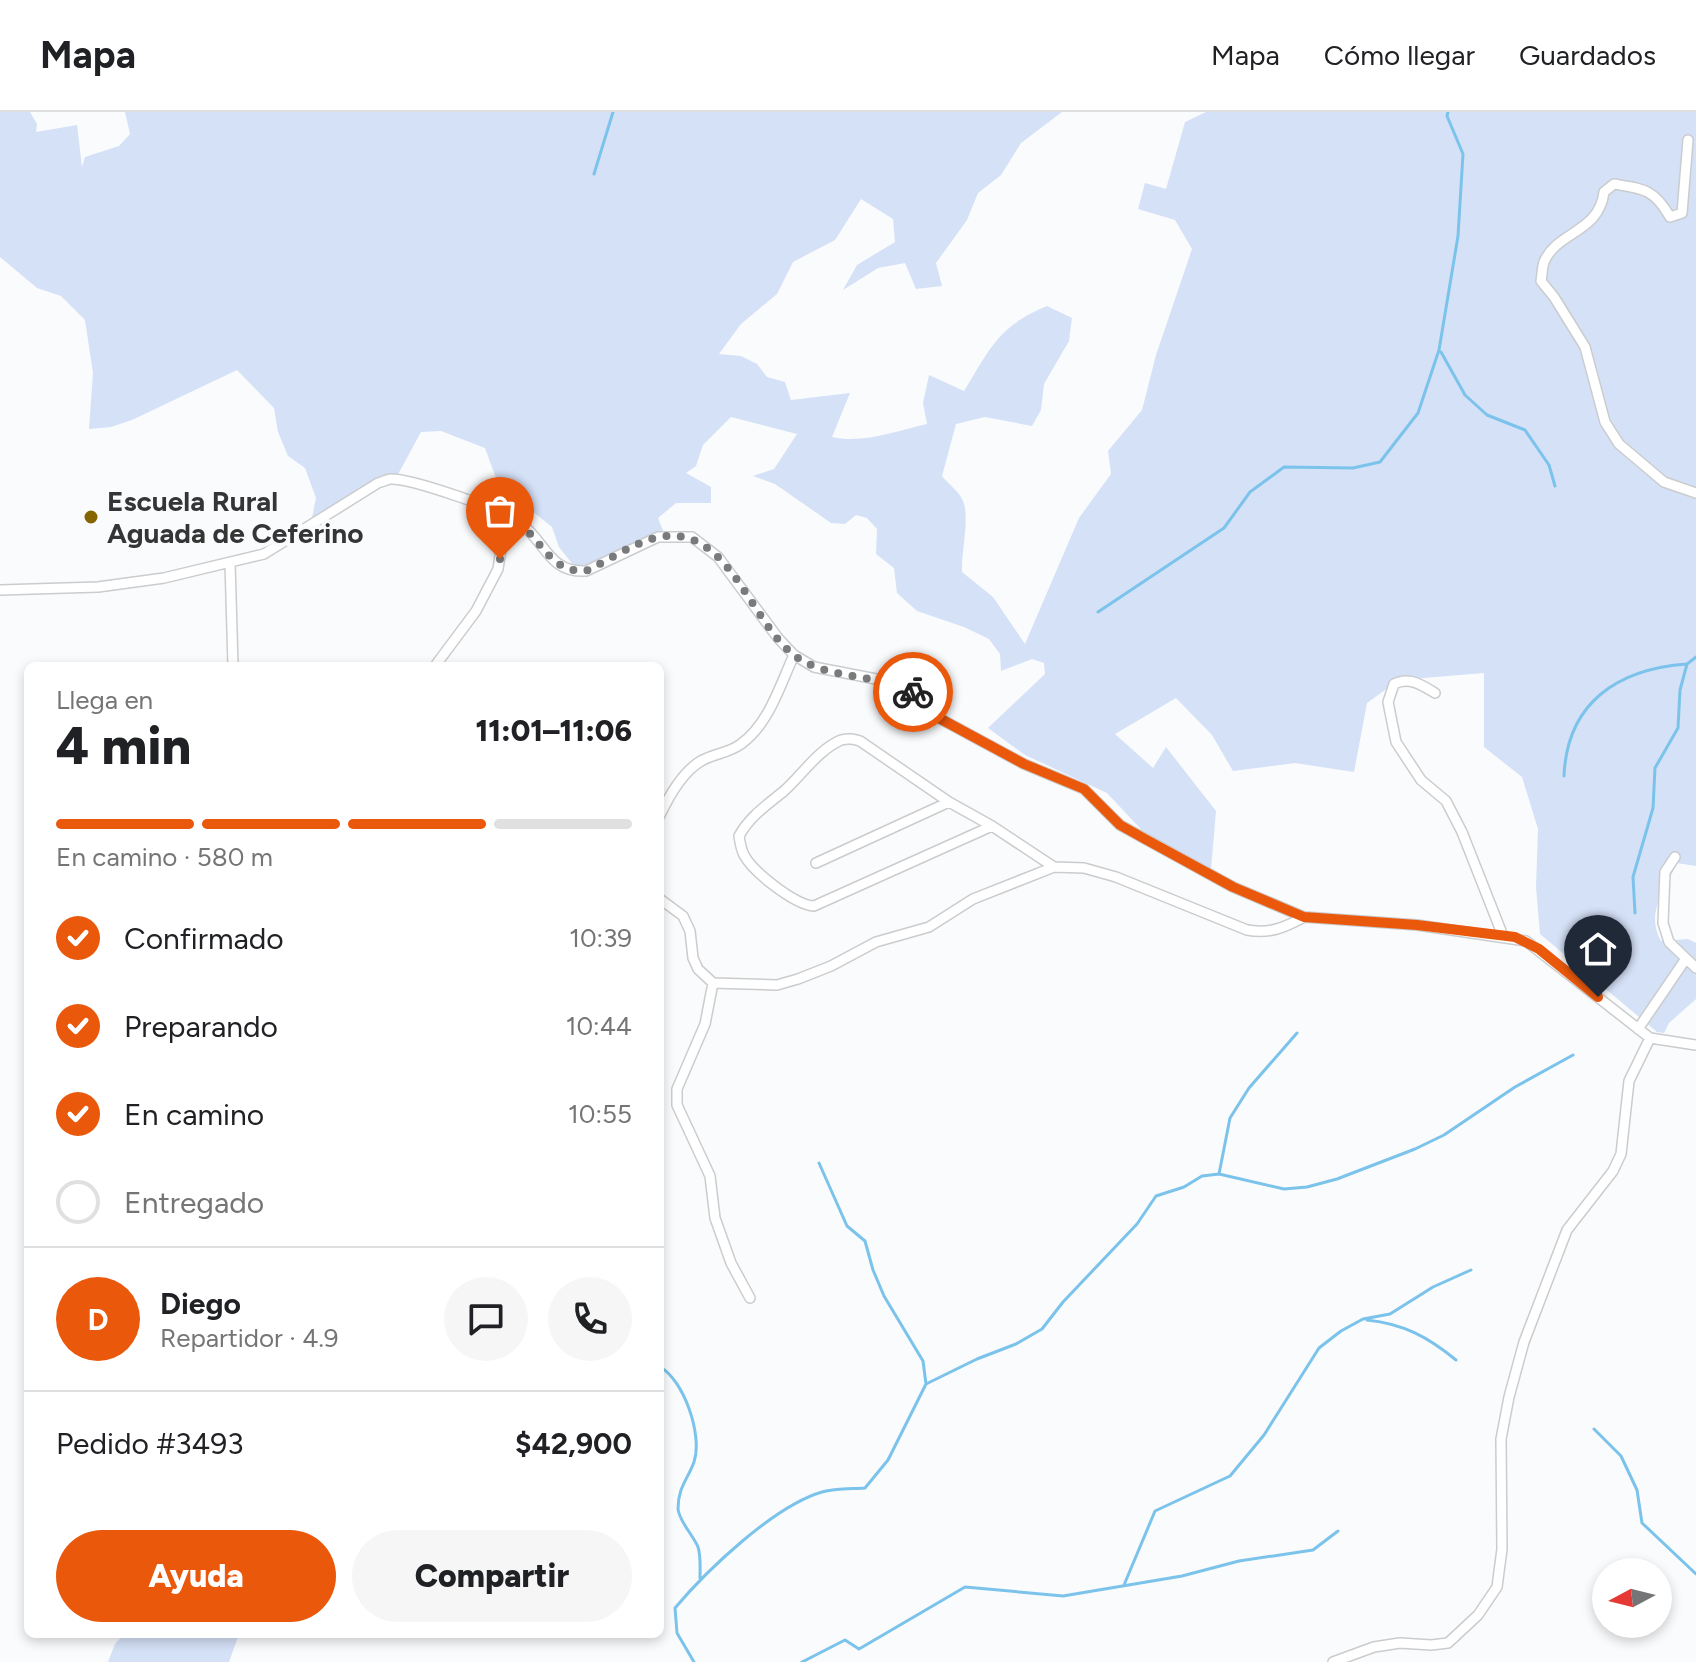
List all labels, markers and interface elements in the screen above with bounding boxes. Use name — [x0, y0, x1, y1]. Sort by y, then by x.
text: Mapa — [40, 32, 136, 78]
text: Mapa — [1211, 38, 1280, 72]
text: Cómo llegar — [1324, 38, 1475, 72]
text: Guardados — [1519, 38, 1656, 72]
pin — [466, 477, 534, 559]
place label: Escuela Rural Aguada de Ceferino — [107, 484, 364, 550]
icon: bag — [478, 489, 522, 533]
marker: Escuela Rural Aguada de Ceferino — [82, 508, 100, 526]
courier — [873, 652, 953, 732]
icon: bike — [891, 670, 935, 714]
text: Llega en — [56, 684, 153, 716]
text: 11:01–11:06 — [475, 712, 632, 749]
text: 4 min — [56, 715, 191, 777]
text: En camino · 580 m — [56, 841, 273, 873]
pin — [1564, 915, 1632, 997]
icon: check — [56, 916, 100, 960]
text: Confirmado — [124, 920, 284, 957]
text: 10:39 — [569, 922, 632, 954]
icon: home — [1576, 927, 1620, 971]
icon: check — [56, 1004, 100, 1048]
text: Preparando — [124, 1008, 278, 1045]
text: 10:44 — [566, 1010, 632, 1042]
icon: check — [56, 1092, 100, 1136]
text: En camino — [124, 1096, 264, 1133]
text: 10:55 — [568, 1098, 632, 1130]
text: Entregado — [124, 1184, 264, 1221]
button: chat — [444, 1277, 528, 1361]
button: phone — [548, 1277, 632, 1361]
text: Diego — [160, 1285, 241, 1322]
text: D — [88, 1301, 109, 1338]
text: Repartidor · 4.9 — [160, 1322, 339, 1354]
text: Pedido #3493 — [56, 1425, 244, 1462]
text: $42,900 — [515, 1425, 632, 1462]
button: Ayuda — [56, 1530, 336, 1622]
button: Compartir — [352, 1530, 632, 1622]
north arrow — [1592, 1558, 1672, 1638]
map controls — [1592, 1558, 1672, 1638]

